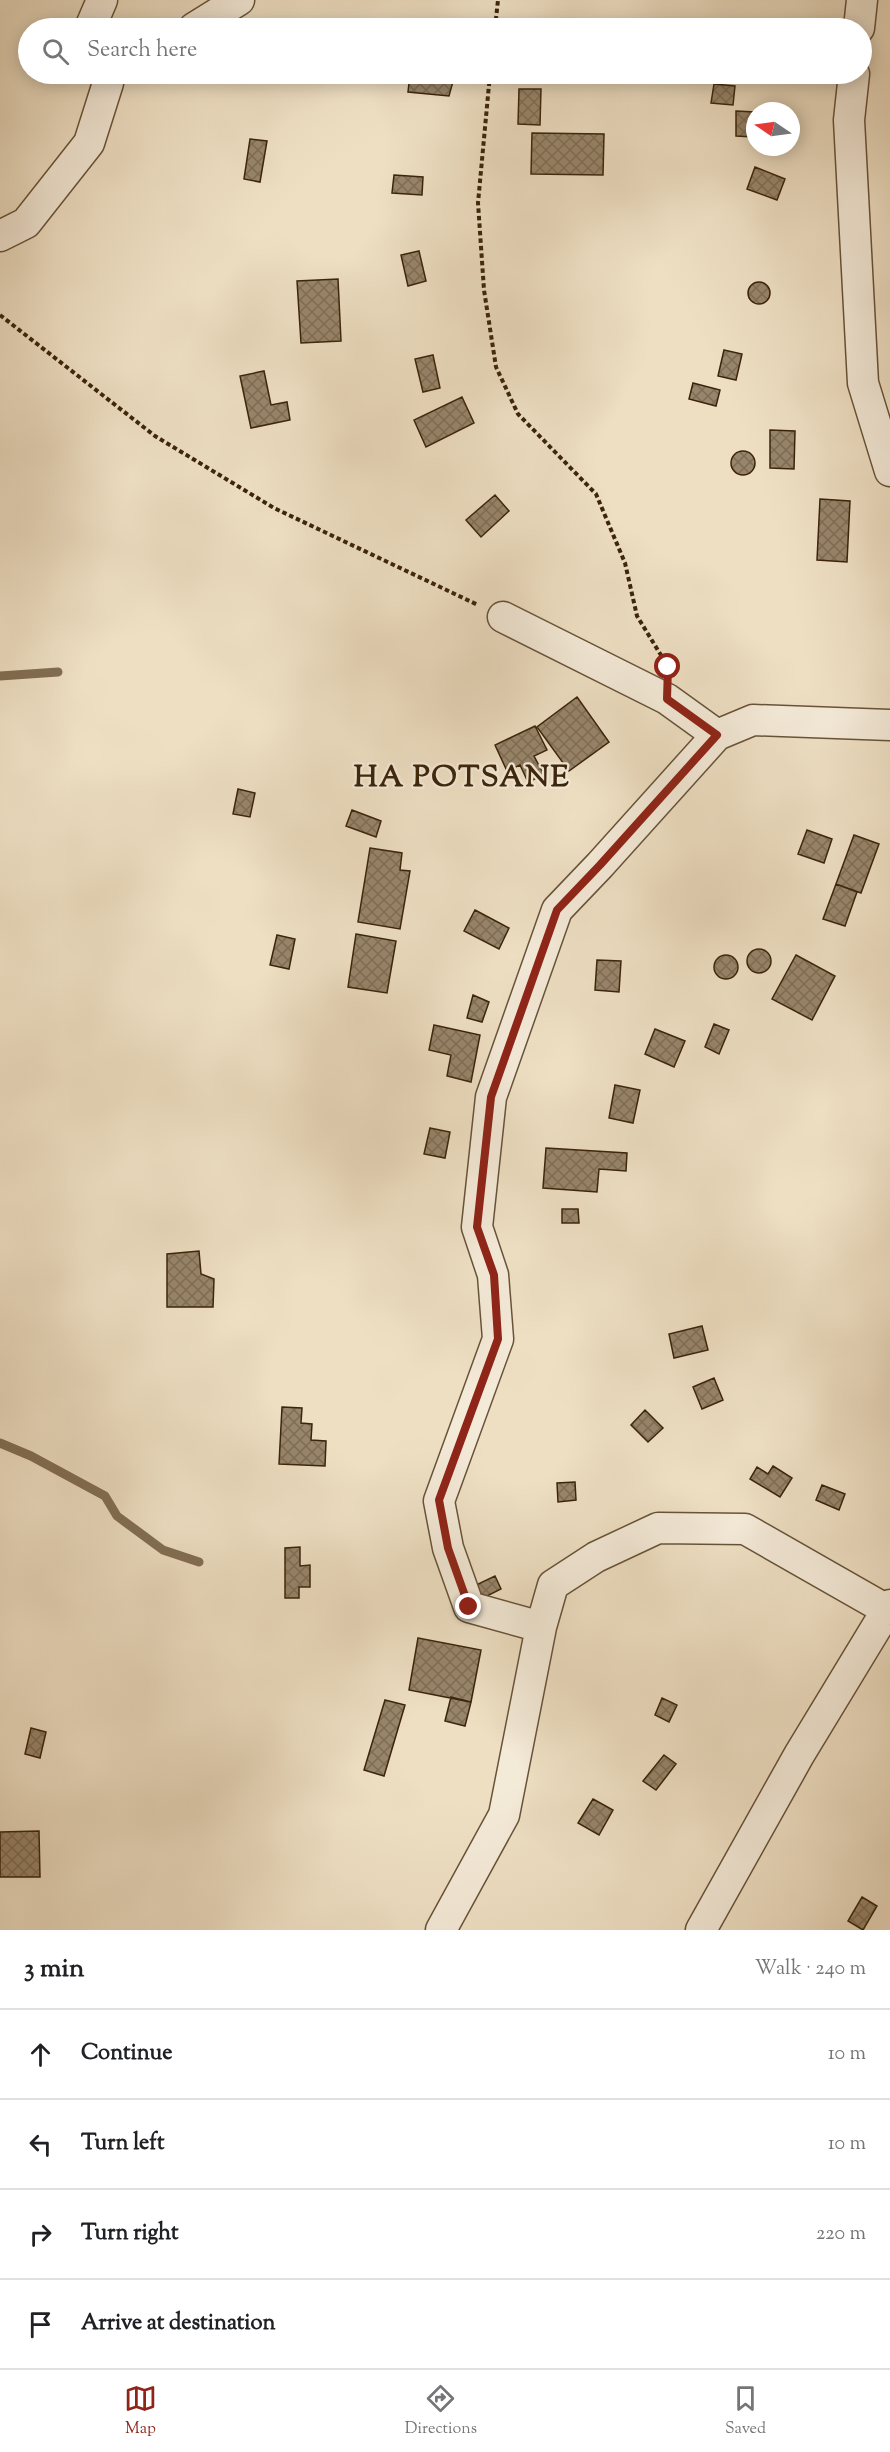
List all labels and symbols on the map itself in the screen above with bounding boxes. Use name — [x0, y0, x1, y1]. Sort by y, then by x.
north arrow — [746, 102, 800, 156]
route start — [654, 653, 680, 679]
district label: HA POTSANE — [354, 757, 570, 800]
route end — [455, 1593, 481, 1619]

